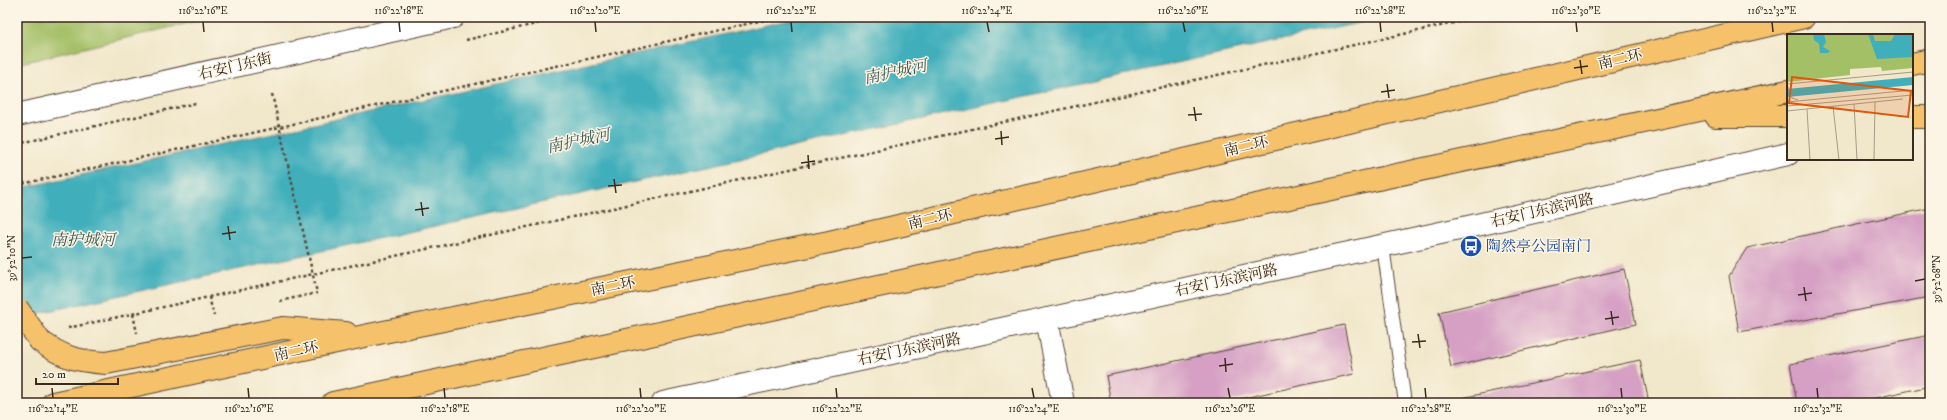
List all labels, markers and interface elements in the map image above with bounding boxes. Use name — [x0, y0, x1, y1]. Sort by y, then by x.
text: 116°22'16"E — [179, 5, 227, 17]
text: 116°22'18"E — [375, 5, 423, 17]
text: 116°22'20"E — [570, 5, 620, 17]
text: 116°22'22"E — [766, 5, 816, 17]
text: 116°22'24"E — [962, 5, 1012, 17]
text: 116°22'26"E — [1158, 5, 1208, 17]
text: 116°22'28"E — [1355, 5, 1405, 17]
text: 116°22'30"E — [1551, 5, 1601, 17]
text: 116°22'32"E — [1748, 5, 1796, 17]
inset map — [1787, 34, 1913, 160]
street label: 南二环 — [1596, 45, 1644, 74]
street label: 右安门东街 — [196, 49, 274, 84]
water label: 南护城河 — [862, 55, 932, 88]
water label: 南护城河 — [545, 124, 615, 157]
street label: 南二环 — [1222, 132, 1270, 161]
street label: 右安门东滨河路 — [1489, 189, 1595, 232]
street label: 南二环 — [906, 205, 954, 234]
water label: 南护城河 — [51, 230, 118, 250]
bus stop icon: 陶然亭公园南门 — [1458, 233, 1484, 259]
text: 39°52'10"N — [6, 235, 18, 281]
place label: 陶然亭公园南门 — [1486, 237, 1591, 256]
text: 39°52'08"N — [1931, 255, 1943, 303]
street label: 右安门东滨河路 — [1173, 260, 1279, 301]
street label: 南二环 — [589, 273, 637, 300]
street label: 右安门东滨河路 — [856, 329, 962, 370]
street label: 南二环 — [272, 338, 320, 365]
scale bar — [36, 360, 118, 386]
text: 20 m — [42, 367, 66, 382]
text: 116°22'14"E — [28, 403, 78, 415]
text: 116°22'16"E — [225, 403, 273, 415]
text: 116°22'18"E — [421, 403, 469, 415]
text: 116°22'20"E — [616, 403, 666, 415]
text: 116°22'22"E — [812, 403, 862, 415]
text: 116°22'24"E — [1009, 403, 1059, 415]
text: 116°22'26"E — [1205, 403, 1255, 415]
text: 116°22'28"E — [1401, 403, 1451, 415]
text: 116°22'30"E — [1597, 403, 1647, 415]
text: 116°22'32"E — [1794, 403, 1842, 415]

